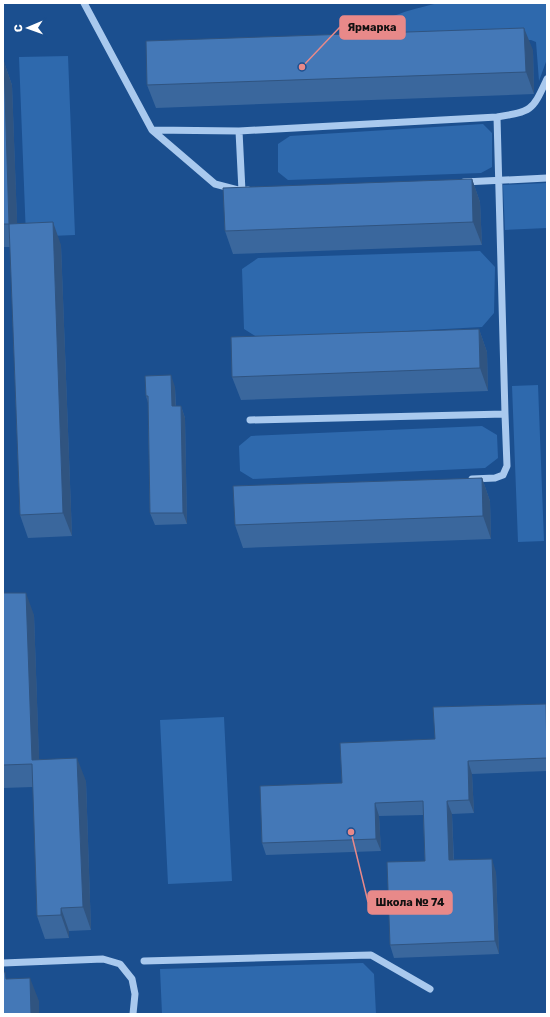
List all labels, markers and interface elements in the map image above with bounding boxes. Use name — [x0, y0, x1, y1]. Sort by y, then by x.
north arrow — [8, 8, 48, 48]
callout: Ярмарка — [340, 16, 405, 39]
text: Ярмарка — [347, 21, 397, 34]
text: С — [12, 24, 25, 32]
callout: Школа № 74 — [368, 891, 452, 914]
text: Школа № 74 — [376, 896, 445, 909]

